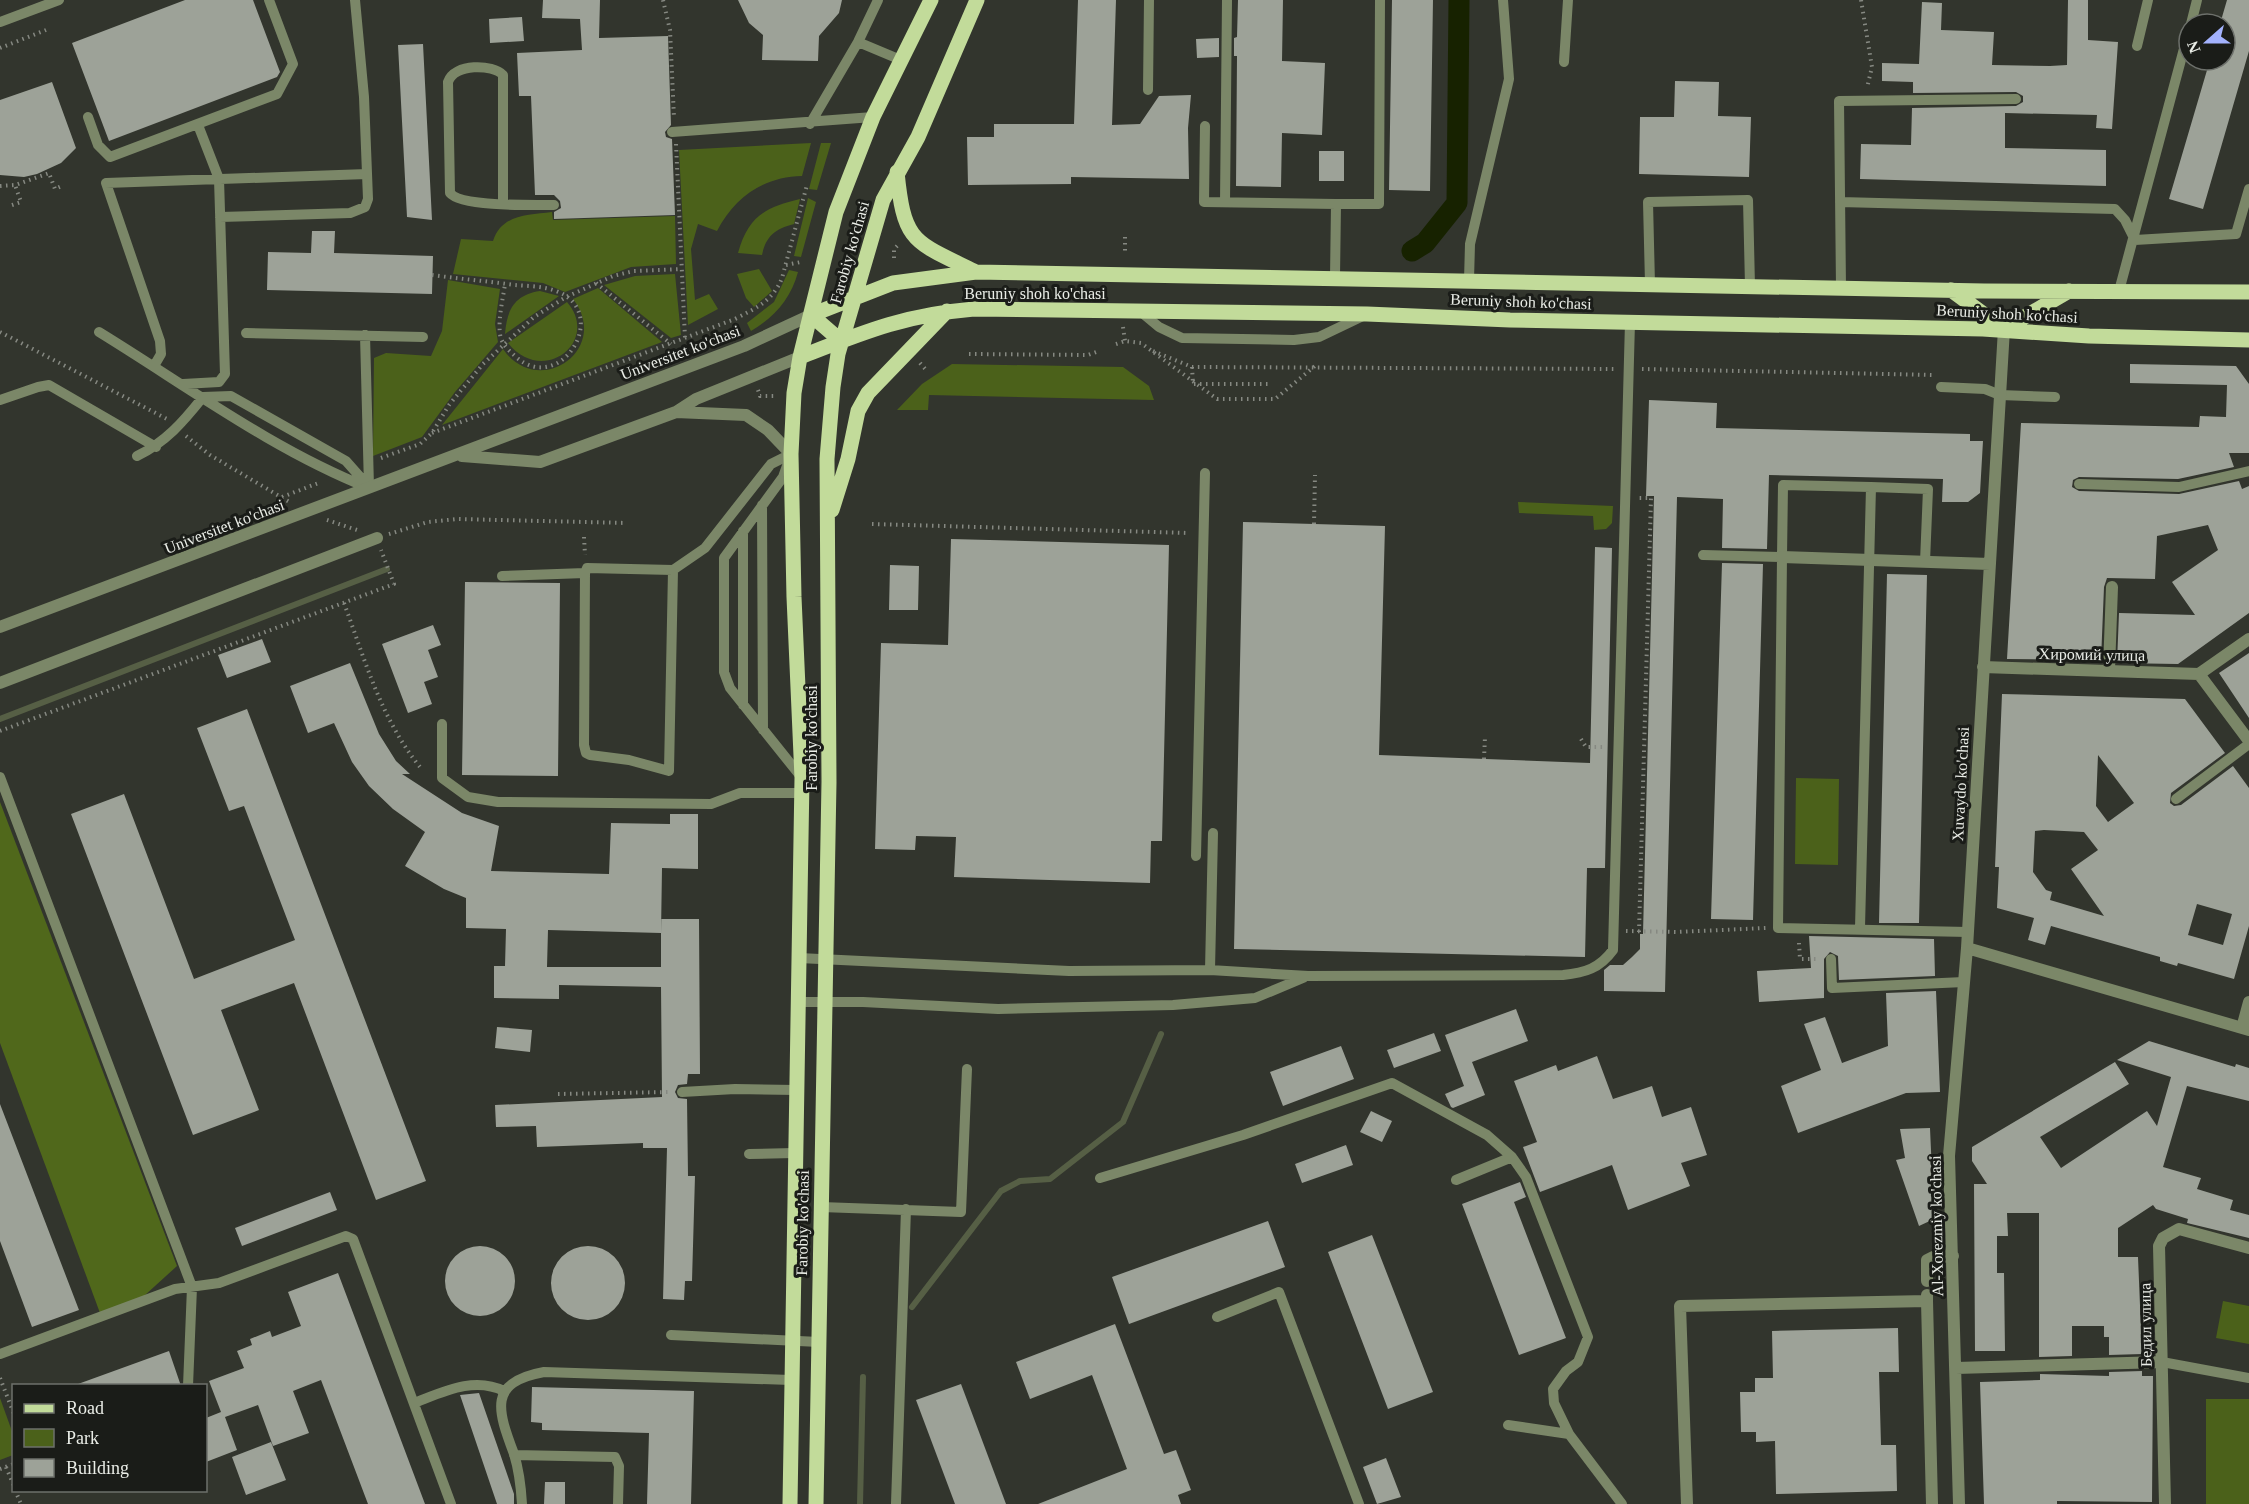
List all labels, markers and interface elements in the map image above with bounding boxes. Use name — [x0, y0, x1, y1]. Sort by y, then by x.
north arrow — [2177, 12, 2237, 72]
text: N — [2183, 38, 2203, 56]
street label: Farobiy ko'chasi — [827, 199, 873, 305]
street label: Beruniy shoh ko'chasi — [964, 285, 1106, 303]
street label: Beruniy shoh ko'chasi — [1450, 291, 1593, 313]
street label: Beruniy shoh ko'chasi — [1936, 301, 2079, 327]
street label: Universitet ko'chasi — [618, 322, 743, 383]
street label: Universitet ko'chasi — [162, 496, 287, 557]
street label: Хиромий улица — [2039, 645, 2145, 665]
street label: Farobiy ko'chasi — [803, 685, 821, 791]
street label: Xuvaydo ko'chasi — [1949, 726, 1973, 842]
street label: Al-Xorezmiy ko'chasi — [1927, 1155, 1947, 1297]
street label: Farobiy ko'chasi — [793, 1170, 813, 1276]
street label: Бедил улица — [2136, 1283, 2156, 1367]
legend — [12, 1384, 207, 1492]
text: Road — [66, 1398, 104, 1418]
text: Park — [66, 1428, 99, 1448]
text: Building — [66, 1458, 129, 1478]

